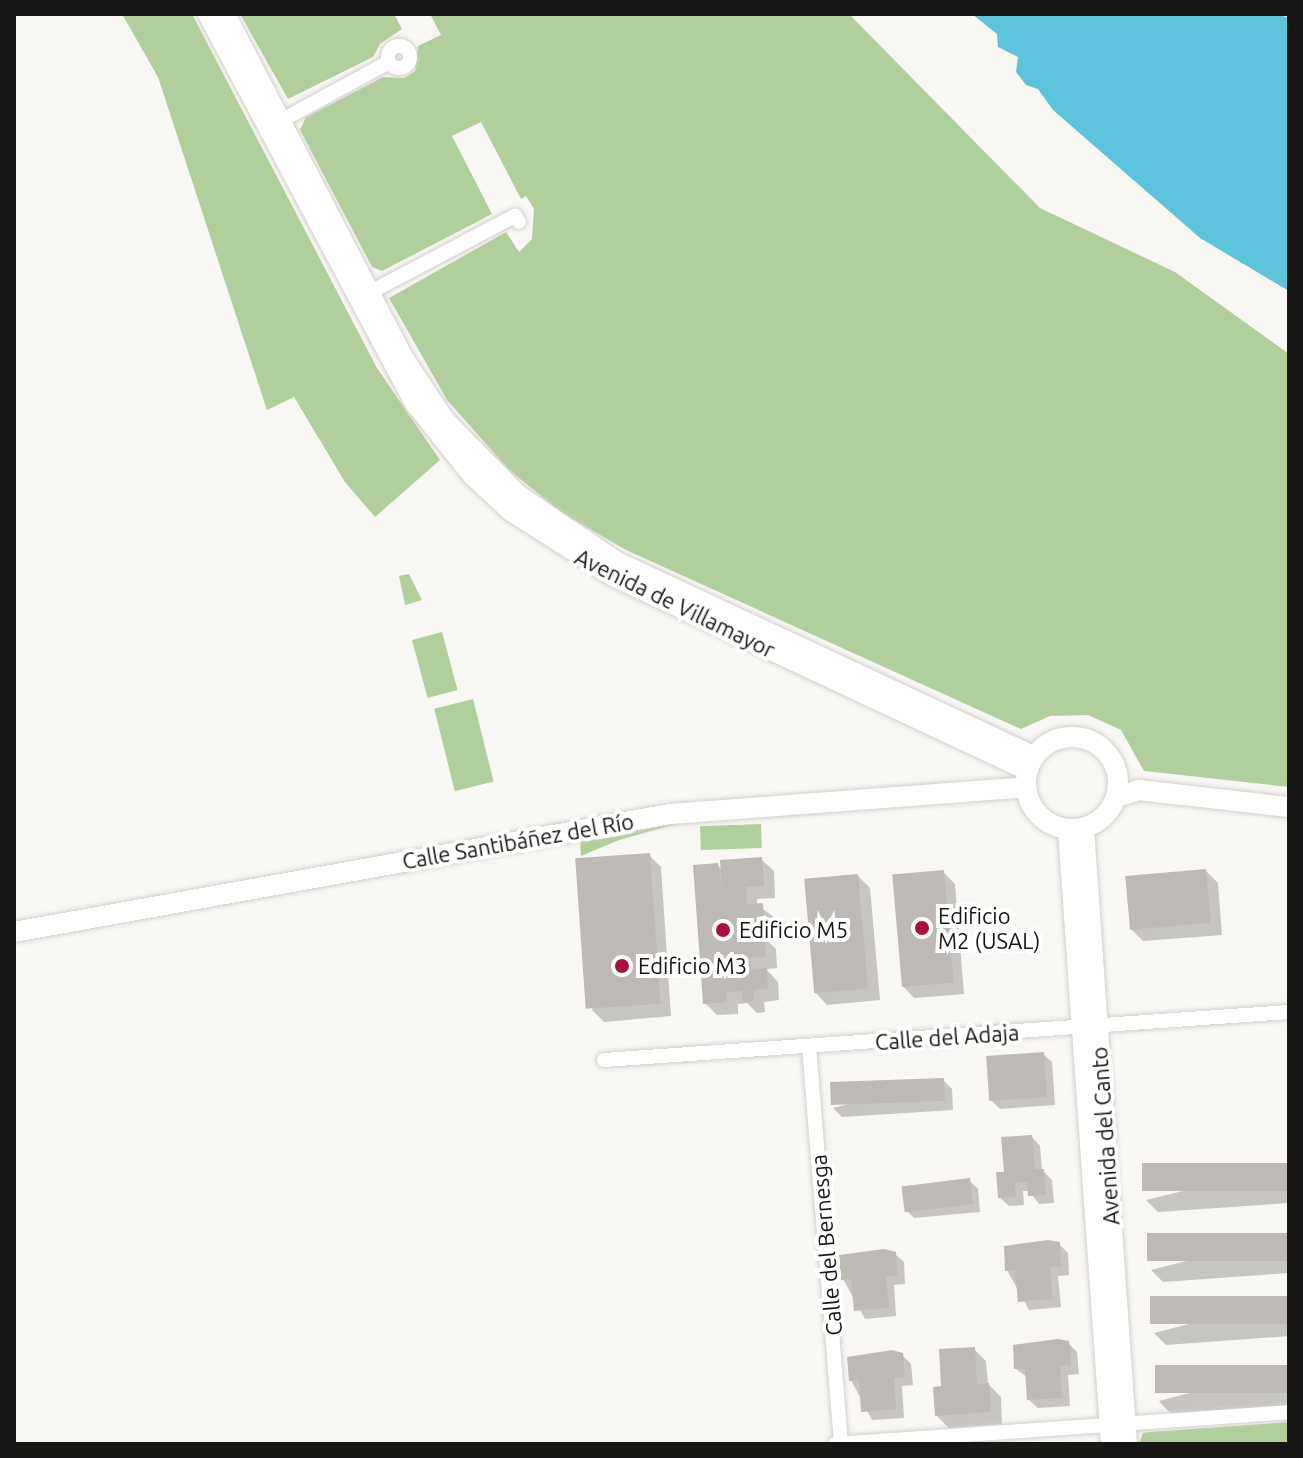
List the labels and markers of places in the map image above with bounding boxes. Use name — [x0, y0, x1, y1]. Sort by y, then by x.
place label: Edificio M2 (USAL) — [938, 902, 1040, 954]
place label: Edificio M5 — [739, 917, 848, 943]
marker: Edificio M2 (USAL) — [913, 919, 931, 937]
marker: Edificio M5 — [714, 921, 732, 939]
place label: Edificio M3 — [638, 953, 747, 979]
marker: Edificio M3 — [613, 957, 631, 975]

